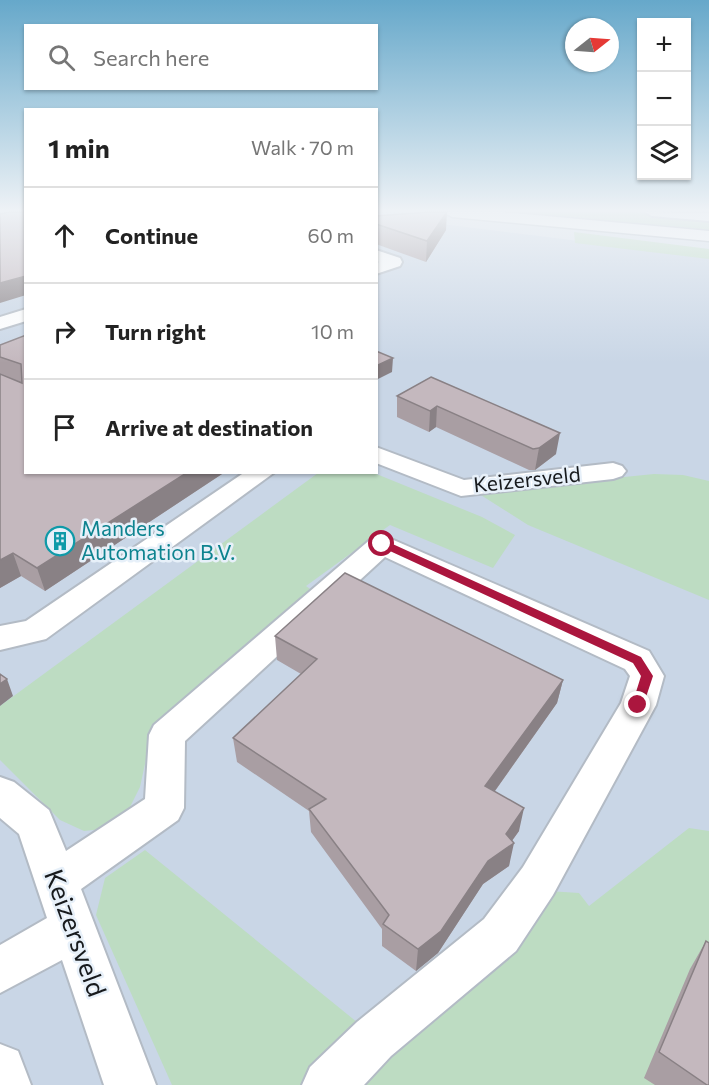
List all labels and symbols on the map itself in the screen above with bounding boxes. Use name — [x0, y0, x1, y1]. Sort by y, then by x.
north arrow — [565, 18, 619, 72]
street label: Keizersveld — [472, 460, 582, 497]
place label: Manders Automation B.V. — [81, 515, 235, 564]
building icon: Manders Automation B.V. — [44, 525, 76, 557]
route start — [368, 530, 394, 556]
route end — [624, 691, 650, 717]
street label: Keizersveld — [39, 865, 114, 1000]

